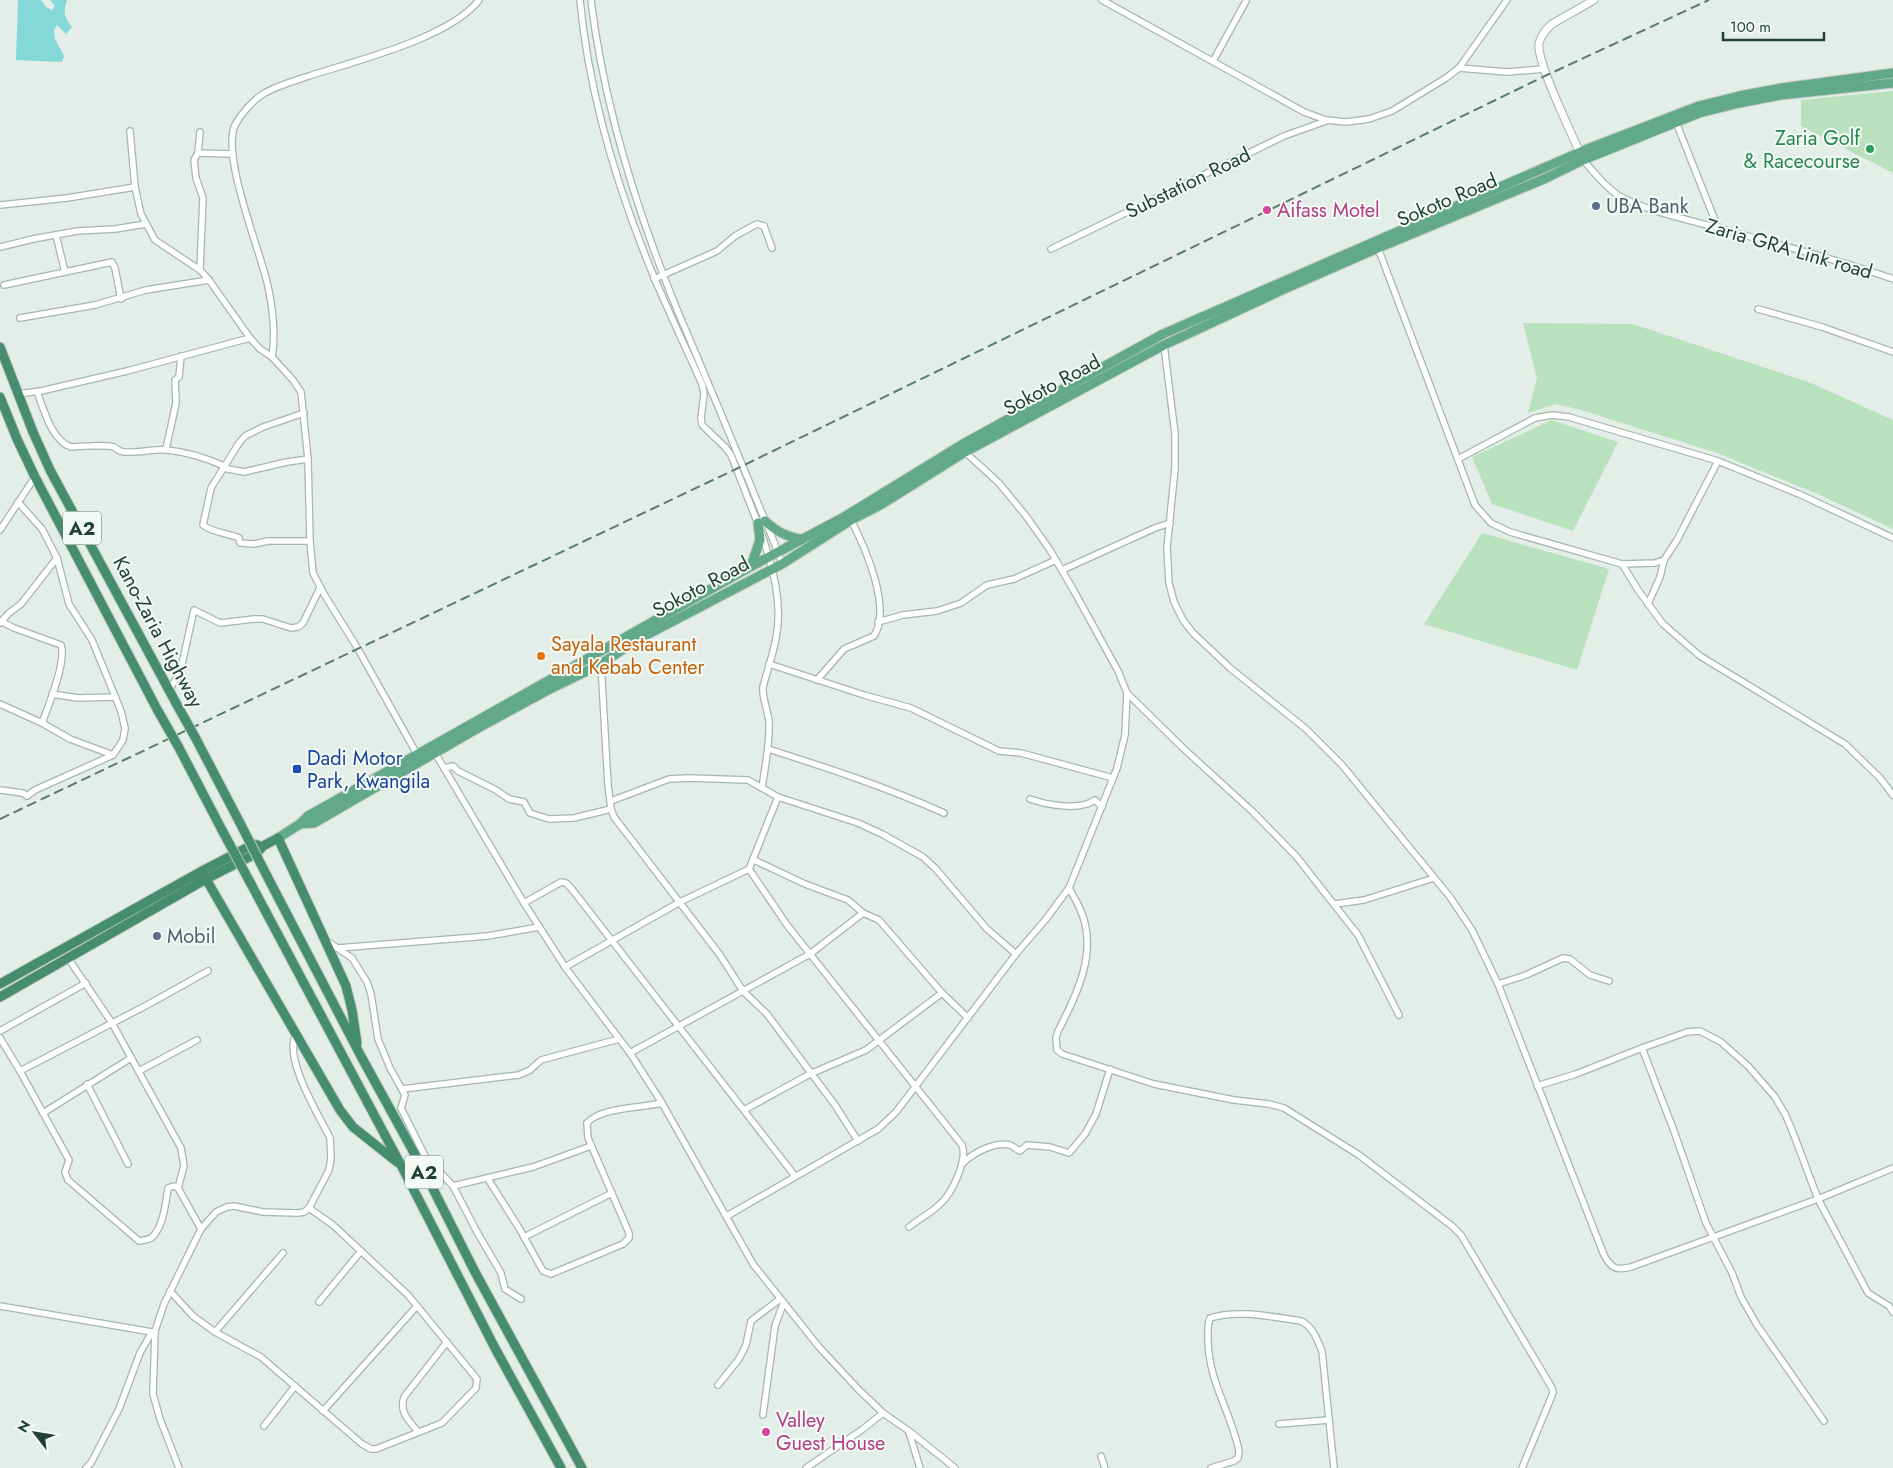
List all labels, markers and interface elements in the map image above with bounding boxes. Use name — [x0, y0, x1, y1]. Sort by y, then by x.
scale bar — [1723, 10, 1824, 42]
text: 100 m — [1730, 16, 1771, 38]
place label: Zaria Golf & Racecourse — [1744, 124, 1861, 176]
street label: Substation Road — [1121, 140, 1255, 226]
marker: Zaria Golf & Racecourse — [1864, 143, 1876, 155]
street label: Sokoto Road — [1392, 166, 1502, 234]
place label: UBA Bank — [1606, 192, 1689, 221]
place label: Aifass Motel — [1277, 196, 1380, 225]
marker: UBA Bank — [1590, 200, 1602, 212]
marker: Aifass Motel — [1261, 204, 1273, 216]
street label: Zaria GRA Link road — [1702, 211, 1876, 287]
street label: Sokoto Road — [998, 347, 1106, 423]
road number: A2 — [63, 512, 101, 544]
street label: Sokoto Road — [647, 549, 755, 625]
street label: Kano-Zaria Highway — [106, 551, 210, 713]
place label: Sayala Restaurant and Kebab Center — [551, 630, 705, 682]
marker: Sayala Restaurant and Kebab Center — [535, 650, 547, 662]
place label: Dadi Motor Park, Kwangila — [307, 744, 430, 796]
marker: Dadi Motor Park, Kwangila — [291, 763, 303, 775]
place label: Mobil — [167, 922, 215, 951]
marker: Mobil — [151, 930, 163, 942]
road number: A2 — [405, 1156, 443, 1188]
place label: Valley Guest House — [776, 1406, 885, 1458]
north arrow — [10, 1408, 60, 1458]
text: N — [12, 1416, 35, 1436]
marker: Valley Guest House — [760, 1426, 772, 1438]

